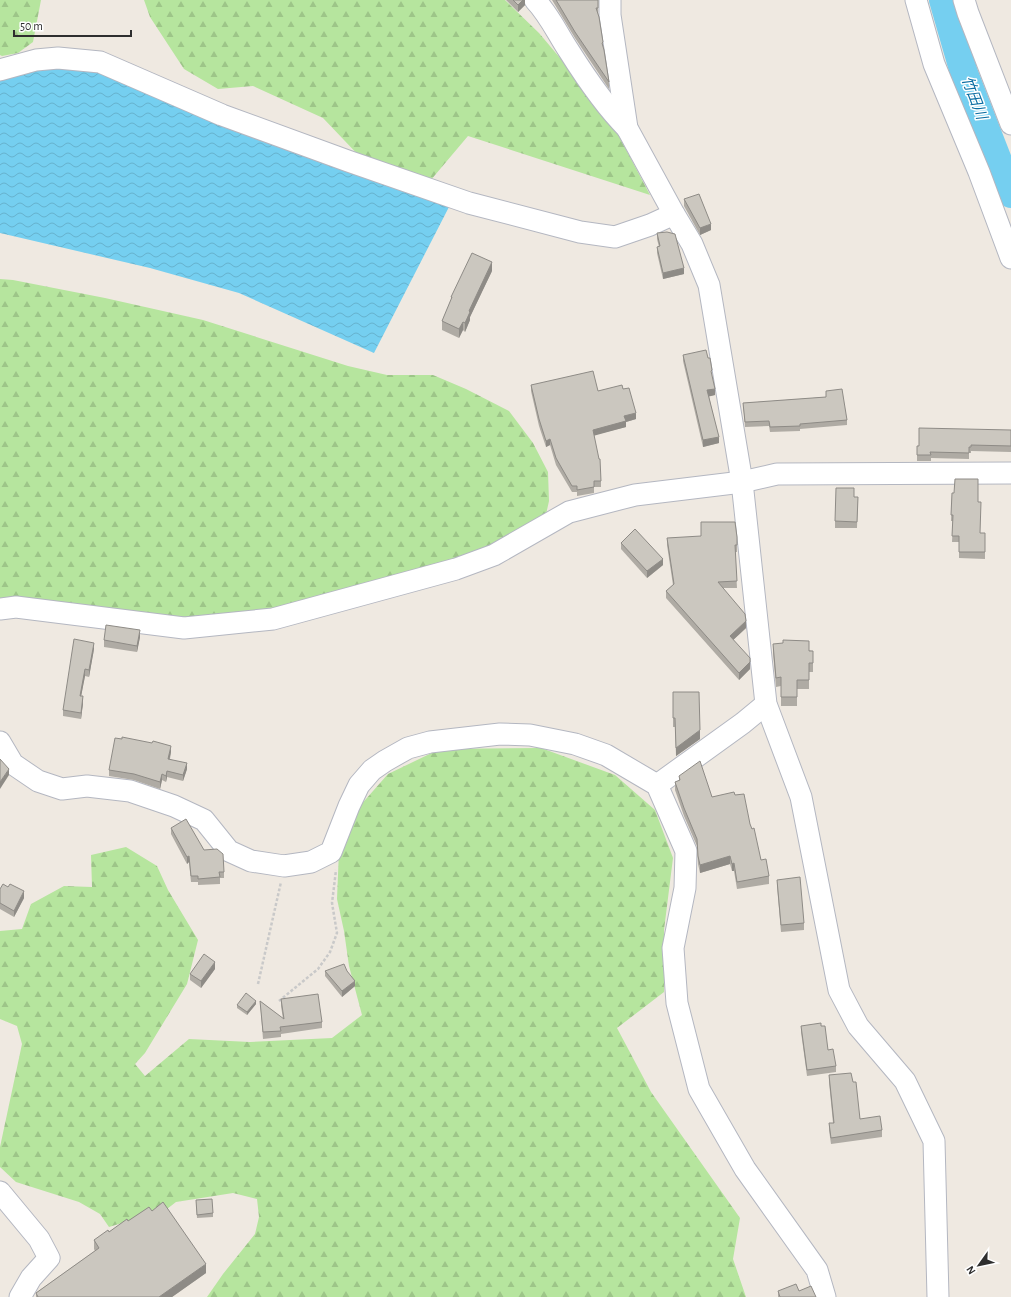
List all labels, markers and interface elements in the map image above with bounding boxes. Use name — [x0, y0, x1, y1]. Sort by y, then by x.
scale bar — [14, 12, 131, 38]
text: 50 m — [20, 20, 43, 32]
water label: 竹田川 — [959, 74, 991, 124]
north arrow — [959, 1245, 999, 1285]
text: N — [964, 1264, 978, 1276]

